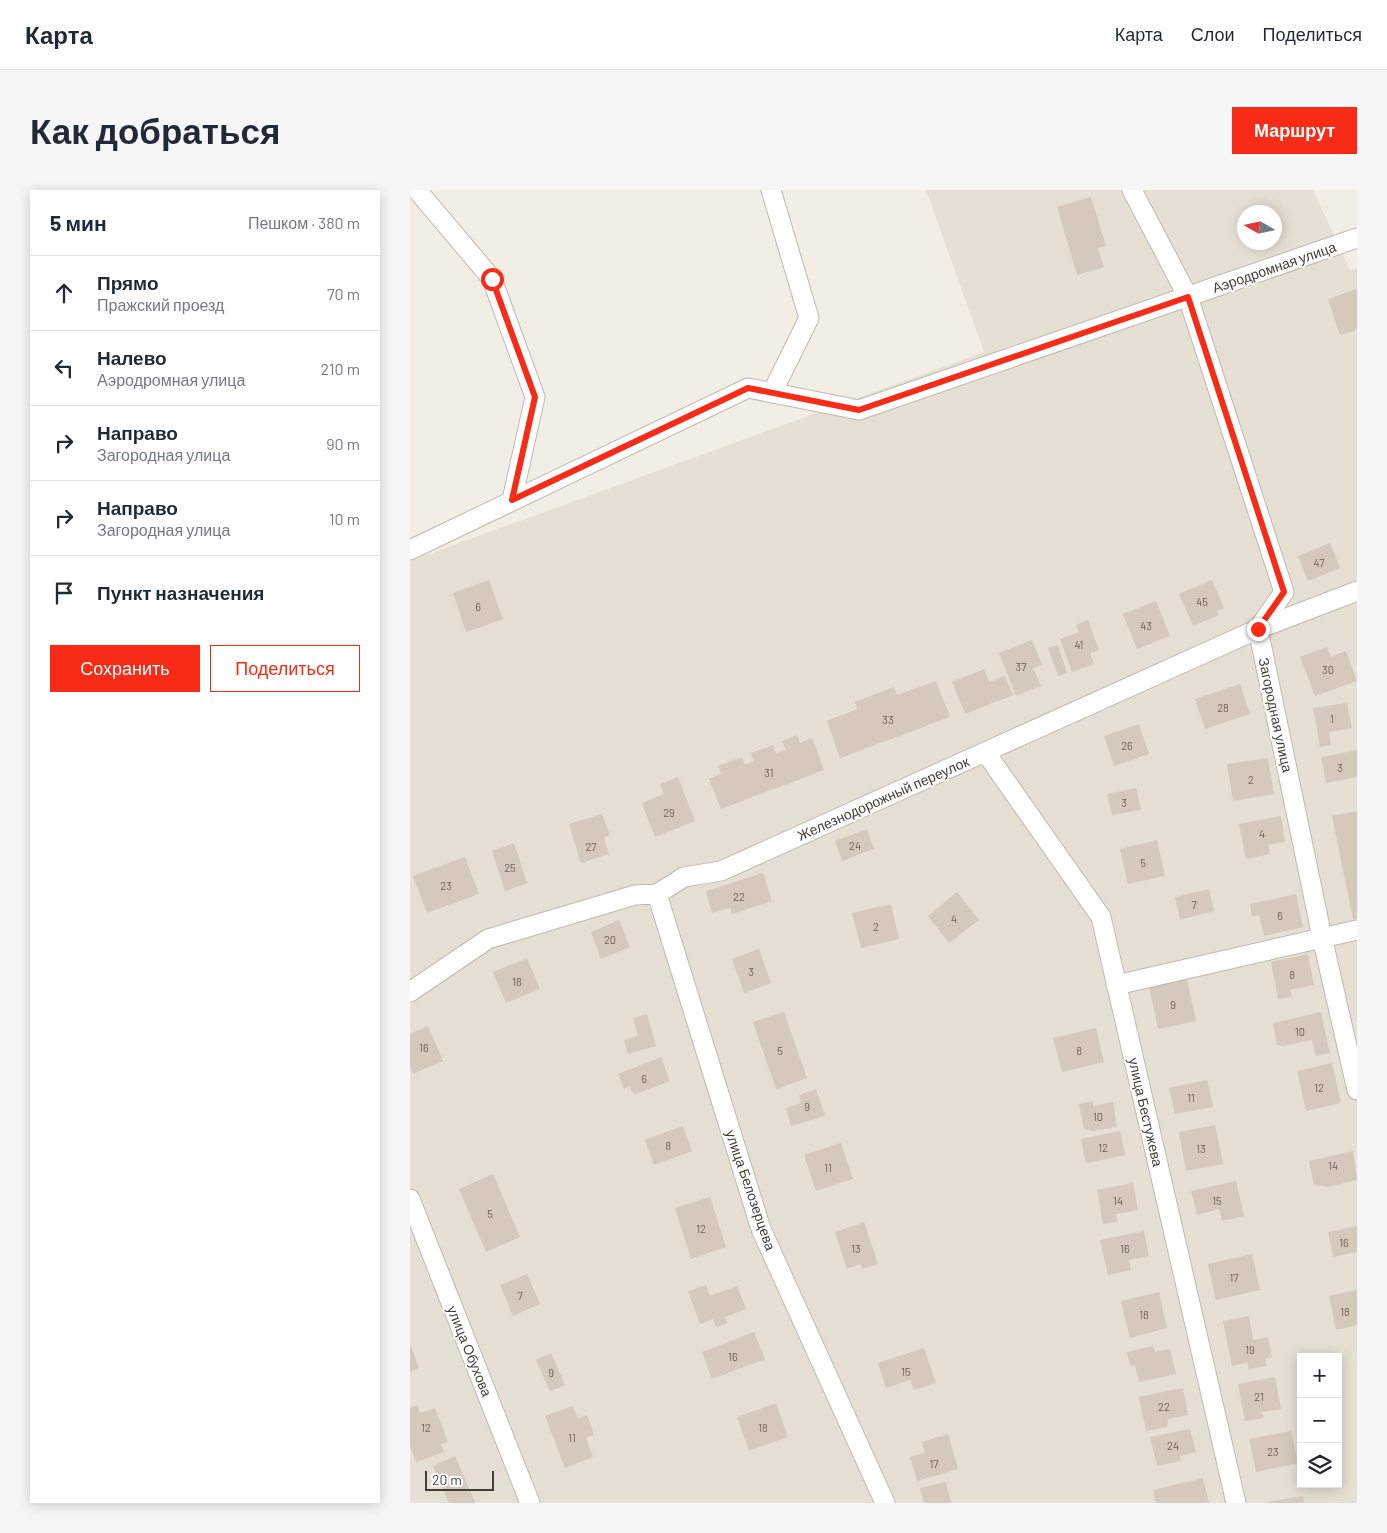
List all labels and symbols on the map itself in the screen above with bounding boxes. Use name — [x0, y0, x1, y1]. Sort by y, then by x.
north arrow — [1237, 205, 1282, 250]
street label: Аэродромная улица — [1210, 238, 1338, 296]
route start — [481, 268, 504, 291]
house number: 47 — [1314, 556, 1324, 569]
house number: 45 — [1196, 595, 1208, 608]
house number: 6 — [475, 600, 481, 613]
route end — [1247, 618, 1270, 641]
house number: 43 — [1140, 619, 1152, 632]
house number: 41 — [1075, 638, 1083, 651]
street label: Загородная улица — [1256, 656, 1296, 774]
house number: 37 — [1016, 660, 1026, 673]
house number: 30 — [1322, 663, 1334, 676]
house number: 28 — [1217, 701, 1229, 714]
house number: 1 — [1330, 712, 1334, 725]
house number: 33 — [882, 713, 894, 726]
house number: 26 — [1121, 739, 1133, 752]
street label: Железнодорожный переулок — [794, 752, 972, 844]
house number: 3 — [1337, 761, 1343, 774]
house number: 31 — [764, 766, 774, 779]
house number: 2 — [1248, 773, 1254, 786]
house number: 3 — [1121, 796, 1127, 809]
house number: 29 — [663, 806, 675, 819]
house number: 4 — [1259, 827, 1265, 840]
house number: 24 — [849, 839, 861, 852]
house number: 27 — [585, 840, 597, 853]
house number: 5 — [1140, 856, 1146, 869]
house number: 25 — [504, 861, 516, 874]
house number: 23 — [440, 879, 452, 892]
house number: 22 — [733, 890, 745, 903]
house number: 7 — [1191, 898, 1197, 911]
house number: 6 — [1277, 909, 1283, 922]
house number: 4 — [951, 912, 957, 925]
house number: 2 — [873, 920, 879, 933]
house number: 20 — [604, 933, 616, 946]
house number: 3 — [748, 965, 754, 978]
house number: 8 — [1289, 968, 1295, 981]
house number: 18 — [512, 975, 522, 988]
house number: 9 — [1170, 998, 1176, 1011]
house number: 10 — [1295, 1025, 1305, 1038]
house number: 16 — [419, 1041, 429, 1054]
house number: 5 — [777, 1044, 783, 1057]
house number: 8 — [1076, 1044, 1082, 1057]
street label: улица Бестужева — [1125, 1056, 1167, 1168]
house number: 6 — [641, 1072, 647, 1085]
house number: 12 — [1314, 1081, 1324, 1094]
house number: 11 — [1187, 1091, 1195, 1104]
house number: 9 — [804, 1100, 810, 1113]
house number: 10 — [1093, 1110, 1103, 1123]
street label: улица Белозерцева — [722, 1128, 780, 1253]
house number: 8 — [665, 1139, 671, 1152]
house number: 12 — [1098, 1141, 1108, 1154]
house number: 13 — [1196, 1142, 1206, 1155]
house number: 14 — [1328, 1159, 1338, 1172]
house number: 11 — [824, 1161, 832, 1174]
house number: 14 — [1113, 1194, 1123, 1207]
house number: 15 — [1212, 1194, 1222, 1207]
house number: 5 — [487, 1207, 493, 1220]
house number: 12 — [696, 1222, 706, 1235]
house number: 16 — [1339, 1236, 1349, 1249]
house number: 13 — [851, 1242, 861, 1255]
house number: 16 — [1120, 1242, 1130, 1255]
house number: 17 — [1229, 1271, 1239, 1284]
house number: 7 — [517, 1289, 523, 1302]
street label: улица Обухова — [444, 1303, 496, 1399]
house number: 18 — [1340, 1305, 1350, 1318]
house number: 18 — [1139, 1308, 1149, 1321]
house number: 19 — [1245, 1343, 1255, 1356]
house number: 16 — [728, 1350, 738, 1363]
house number: 15 — [901, 1365, 911, 1378]
house number: 9 — [548, 1366, 554, 1379]
house number: 21 — [1254, 1390, 1264, 1403]
house number: 22 — [1158, 1400, 1170, 1413]
house number: 12 — [421, 1421, 431, 1434]
house number: 18 — [758, 1421, 768, 1434]
house number: 11 — [568, 1431, 576, 1444]
house number: 24 — [1167, 1439, 1179, 1452]
house number: 23 — [1267, 1445, 1279, 1458]
house number: 17 — [929, 1457, 939, 1470]
scale bar — [425, 1468, 494, 1491]

